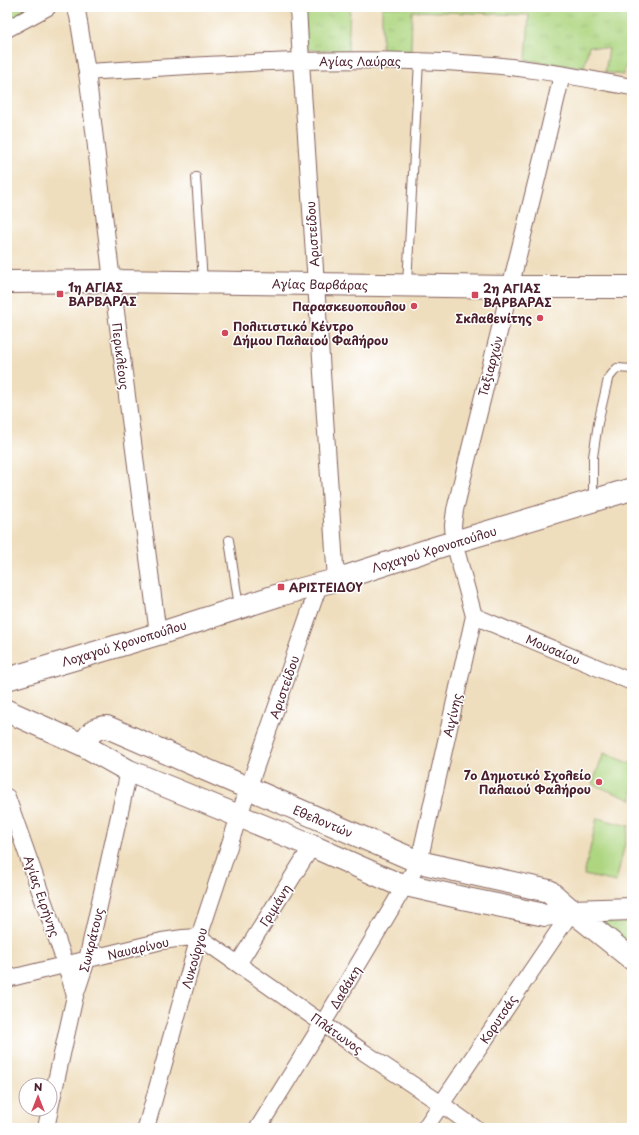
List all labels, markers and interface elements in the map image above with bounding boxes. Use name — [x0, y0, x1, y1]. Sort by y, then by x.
street label: Αγίας Λαύρας — [319, 52, 401, 70]
street label: Αριστείδου — [301, 200, 323, 267]
street label: Αγίας Βαρβάρας — [272, 274, 368, 294]
place label: 1η ΑΓΙΑΣ ΒΑΡΒΑΡΑΣ — [68, 278, 137, 310]
place label: 2η ΑΓΙΑΣ ΒΑΡΒΑΡΑΣ — [483, 279, 552, 311]
marker: 1η ΑΓΙΑΣ ΒΑΡΒΑΡΑΣ — [55, 289, 65, 299]
marker: 2η ΑΓΙΑΣ ΒΑΡΒΑΡΑΣ — [470, 290, 480, 300]
place label: Παρασκευοπουλου — [292, 297, 406, 315]
marker: Παρασκευοπουλου — [409, 301, 419, 311]
place label: Σκλαβενίτης — [456, 309, 532, 327]
marker: Σκλαβενίτης — [535, 313, 545, 323]
place label: Πολιτιστικό Κέντρο Δήμου Παλαιού Φαλήρου — [233, 317, 388, 349]
street label: Περικλέους — [108, 321, 134, 391]
marker: Πολιτιστικό Κέντρο Δήμου Παλαιού Φαλήρου — [220, 328, 230, 338]
street label: Ταξιαρχών — [473, 333, 507, 399]
street label: Λοχαγού Χρονοπούλου — [369, 521, 499, 577]
place label: ΑΡΙΣΤΕΙΔΟΥ — [289, 578, 363, 596]
marker: ΑΡΙΣΤΕΙΔΟΥ — [276, 582, 286, 592]
street label: Λοχαγού Χρονοπούλου — [59, 615, 189, 671]
street label: Μουσαίου — [523, 630, 583, 669]
street label: Αριστείδου — [265, 653, 303, 721]
street label: Αιγίνης — [438, 691, 466, 739]
place label: 7ο Δημοτικό Σχολείο Παλαιού Φαλήρου — [464, 766, 591, 798]
marker: 7ο Δημοτικό Σχολείο Παλαιού Φαλήρου — [594, 777, 604, 787]
street label: Εθελοντών — [290, 800, 356, 842]
street label: Αγίας Ειρήνης — [20, 853, 64, 939]
street label: Γριμάνη — [255, 880, 295, 930]
street label: Σωκράτους — [74, 906, 108, 974]
street label: Λυκούργου — [177, 925, 211, 991]
street label: Ναυαρίνου — [106, 932, 171, 964]
street label: Δαβάκη — [325, 962, 365, 1012]
street label: Κορυτσάς — [475, 991, 521, 1047]
street label: Πλάτωνος — [307, 1008, 367, 1058]
north arrow — [18, 1077, 58, 1117]
text: N — [34, 1078, 43, 1095]

